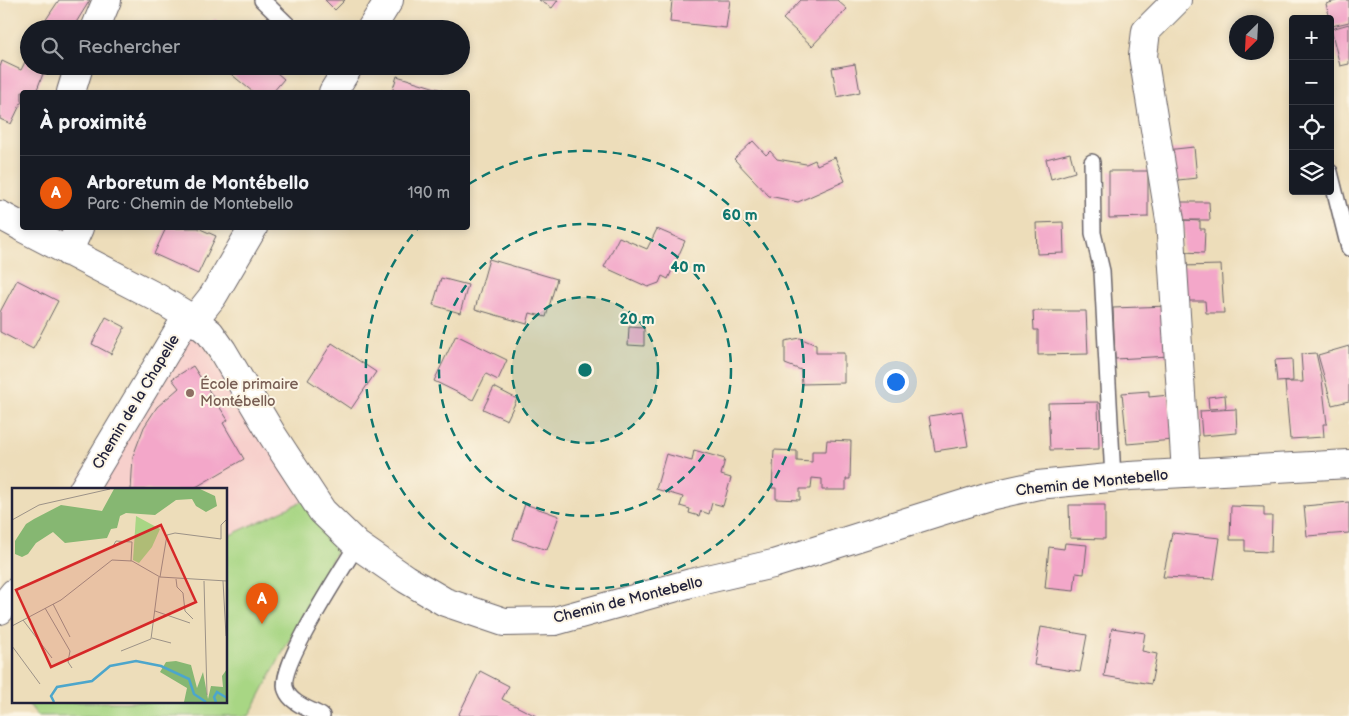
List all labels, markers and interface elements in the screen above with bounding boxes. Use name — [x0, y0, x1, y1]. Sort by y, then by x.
north arrow — [1229, 15, 1274, 60]
map controls — [1289, 15, 1334, 195]
button: + — [1289, 15, 1334, 60]
search box — [20, 20, 470, 75]
icon: search — [38, 34, 66, 62]
text: Rechercher — [78, 36, 180, 59]
button: − — [1289, 60, 1334, 105]
button: locate — [1289, 105, 1334, 150]
text: À proximité — [40, 110, 147, 135]
button: layers — [1289, 150, 1334, 195]
text: Arboretum de Montébello — [87, 172, 309, 195]
text: A — [51, 184, 61, 203]
text: 190 m — [408, 184, 450, 203]
text: Parc · Chemin de Montebello — [87, 195, 293, 214]
text: 60 m — [722, 206, 758, 225]
text: 40 m — [670, 258, 706, 277]
text: 20 m — [620, 310, 655, 329]
street label: Chemin de la Chapelle — [88, 331, 184, 473]
centre of rings — [576, 361, 594, 379]
your location — [883, 369, 909, 395]
place label: École primaire Montébello — [200, 375, 298, 411]
marker: École primaire Montébello — [184, 387, 196, 399]
street label: Chemin de Montebello — [1015, 466, 1169, 500]
inset map — [12, 488, 228, 704]
street label: Chemin de Montebello — [551, 572, 705, 628]
pin: A — [246, 583, 278, 624]

